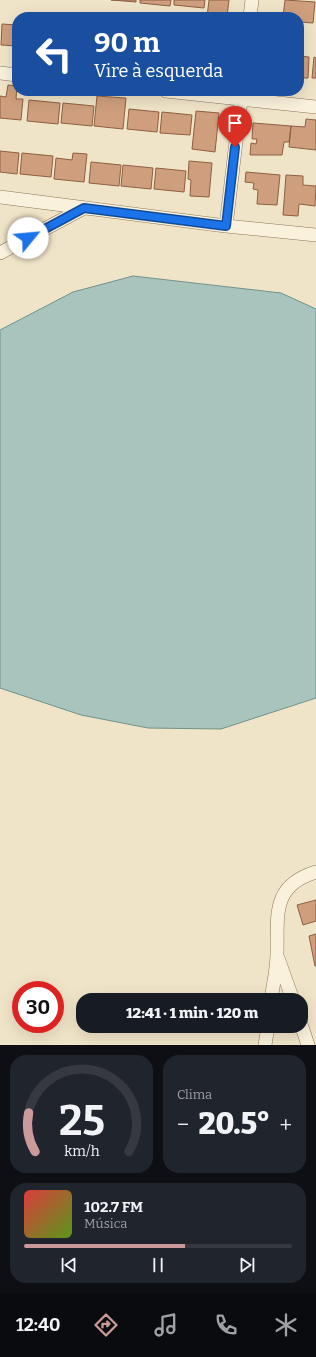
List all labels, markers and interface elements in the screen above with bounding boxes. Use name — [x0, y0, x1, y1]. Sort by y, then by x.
text: 90 m — [94, 26, 160, 59]
icon: left — [28, 28, 80, 80]
text: Vire à esquerda — [94, 60, 223, 82]
pin — [218, 106, 252, 147]
icon: arrive — [224, 112, 246, 134]
position arrow — [7, 217, 49, 259]
speed limit sign: 30 — [12, 981, 64, 1033]
text: 12:41 · 1 min · 120 m — [126, 1004, 258, 1022]
text: Clima — [177, 1087, 212, 1102]
text: 25 — [58, 1096, 105, 1146]
text: 20.5° — [198, 1106, 270, 1142]
text: − — [177, 1111, 189, 1138]
text: + — [279, 1111, 292, 1138]
text: km/h — [64, 1143, 99, 1160]
text: 102.7 FM — [84, 1198, 143, 1216]
text: Música — [84, 1216, 127, 1231]
icon: previous — [58, 1254, 80, 1276]
icon: pause — [147, 1254, 169, 1276]
icon: next — [236, 1254, 258, 1276]
icon: directions — [92, 1311, 120, 1339]
icon: music — [152, 1311, 180, 1339]
icon: phone — [212, 1311, 240, 1339]
icon: climate — [272, 1311, 300, 1339]
text: 12:40 — [16, 1314, 60, 1336]

